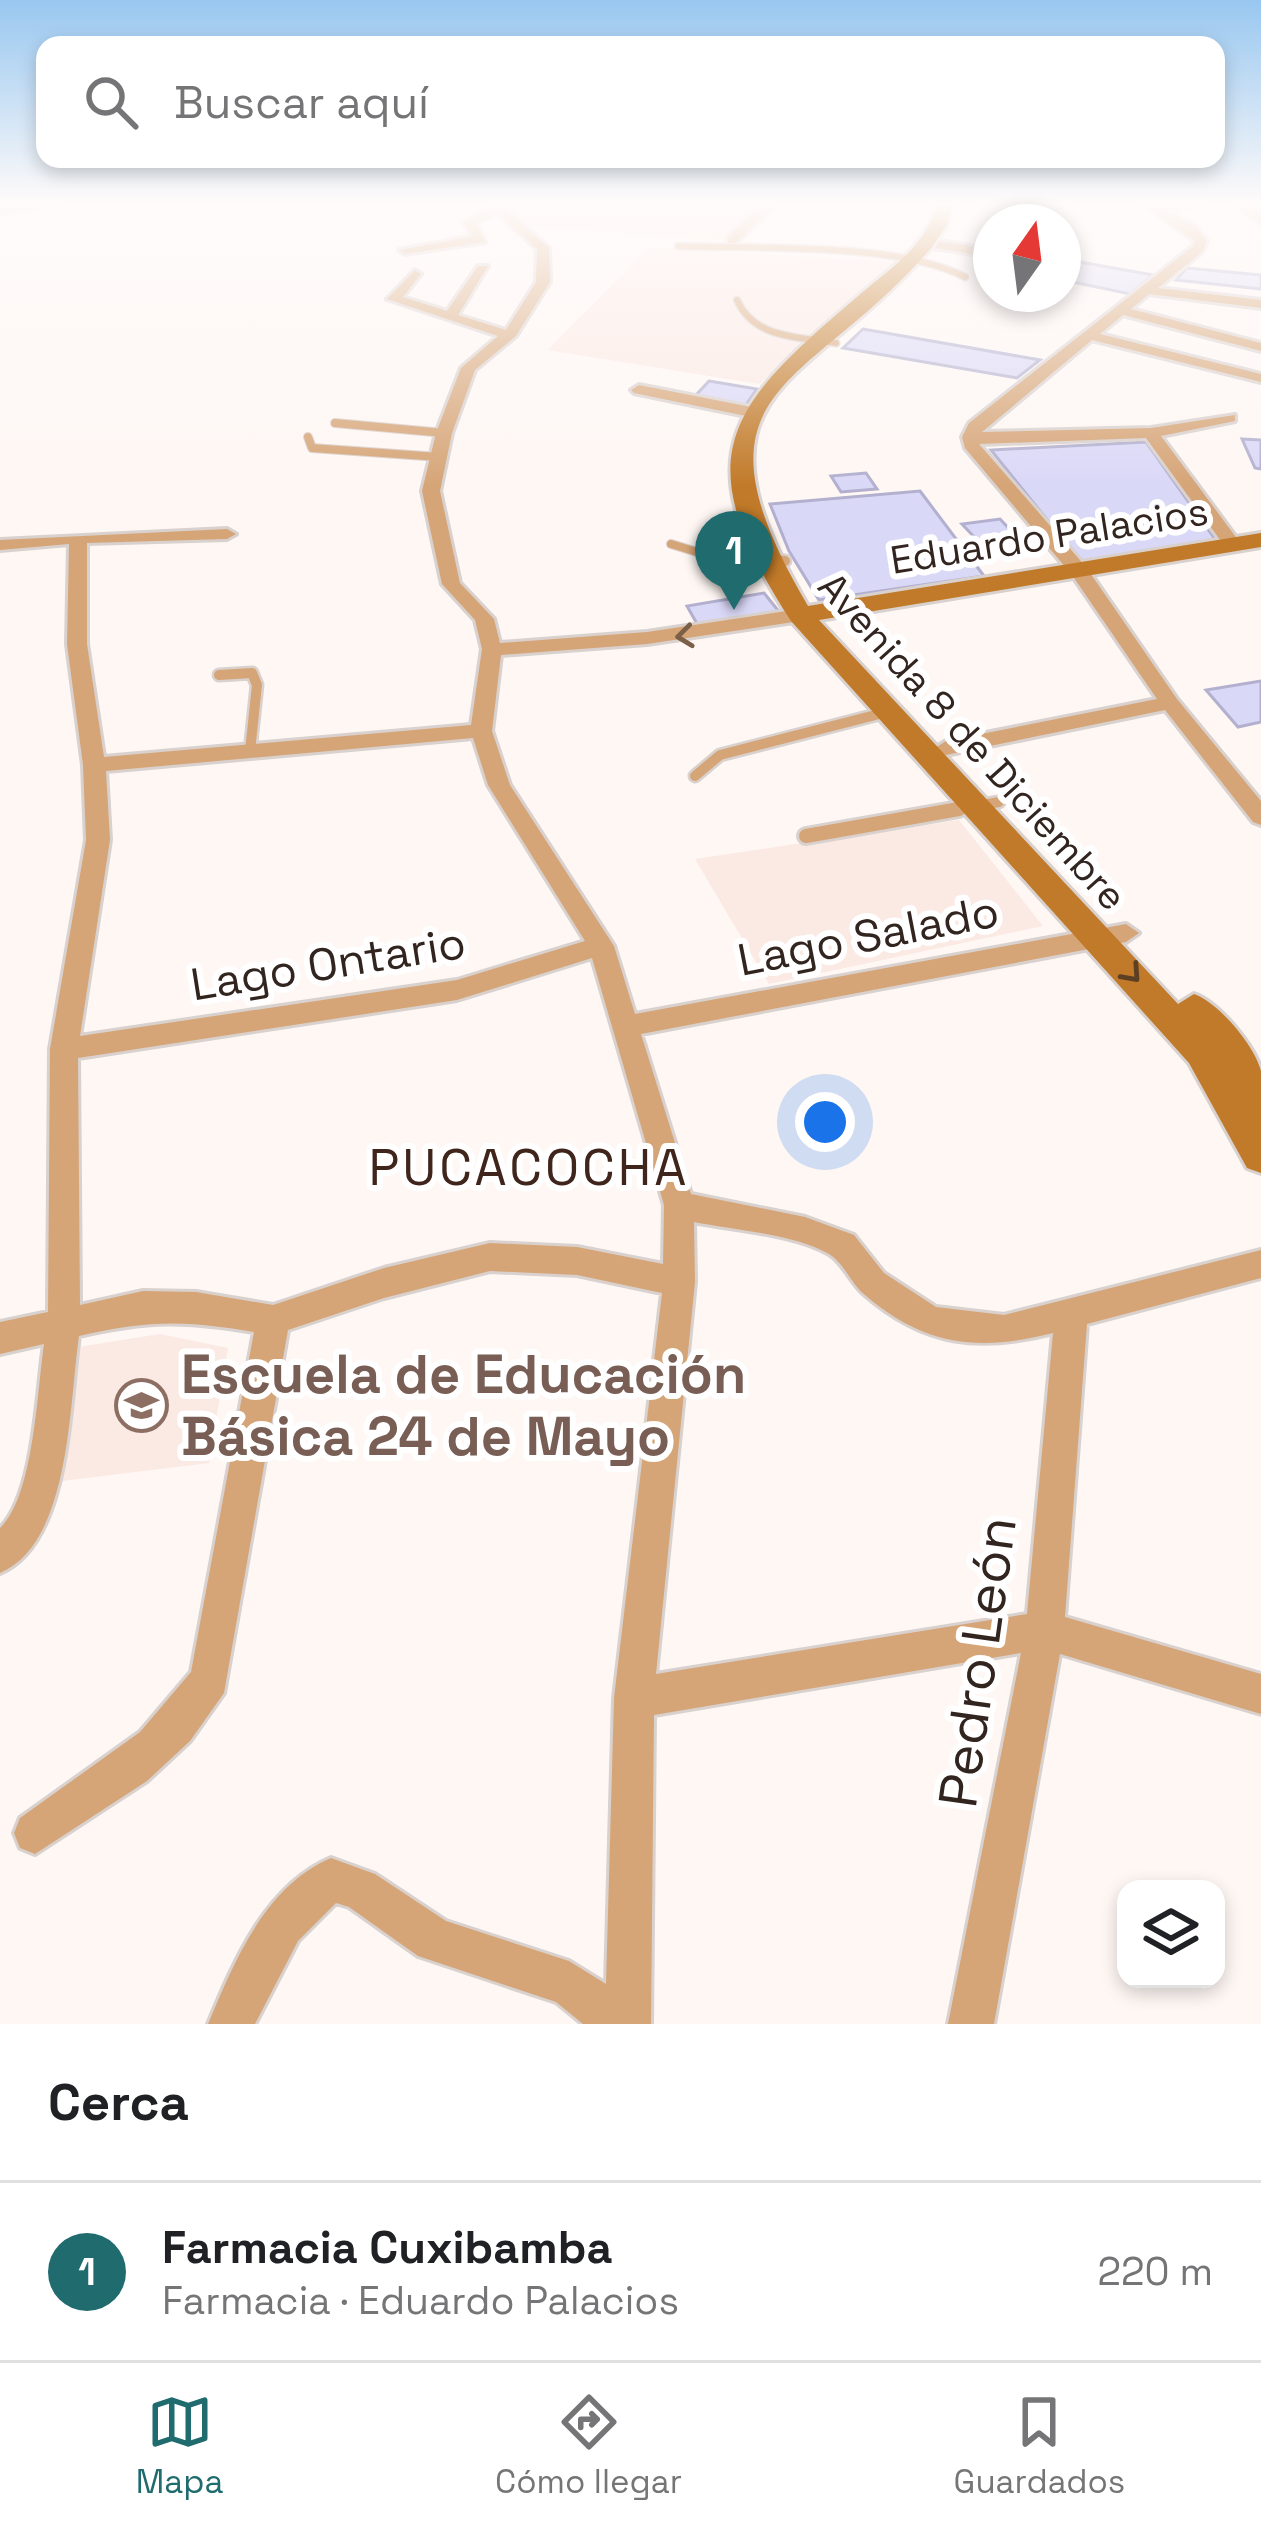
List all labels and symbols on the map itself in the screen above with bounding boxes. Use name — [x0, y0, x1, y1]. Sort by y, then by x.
north arrow — [973, 204, 1081, 312]
street label: Eduardo Palacios — [887, 486, 1211, 585]
pin: 1 — [695, 511, 773, 610]
street label: Avenida 8 de Diciembre — [808, 562, 1137, 920]
one-way arrow — [675, 622, 695, 648]
street label: Lago Salado — [733, 882, 1003, 989]
street label: Lago Ontario — [187, 914, 470, 1013]
one-way arrow — [1118, 960, 1139, 982]
your location — [795, 1092, 855, 1152]
district label: PUCACOCHA — [369, 1135, 689, 1200]
place label: Escuela de Educación Básica 24 de Mayo — [181, 1340, 746, 1471]
school or university icon: Escuela de Educación Básica 24 de Mayo — [114, 1377, 170, 1433]
street label: Pedro León — [923, 1512, 1032, 1812]

